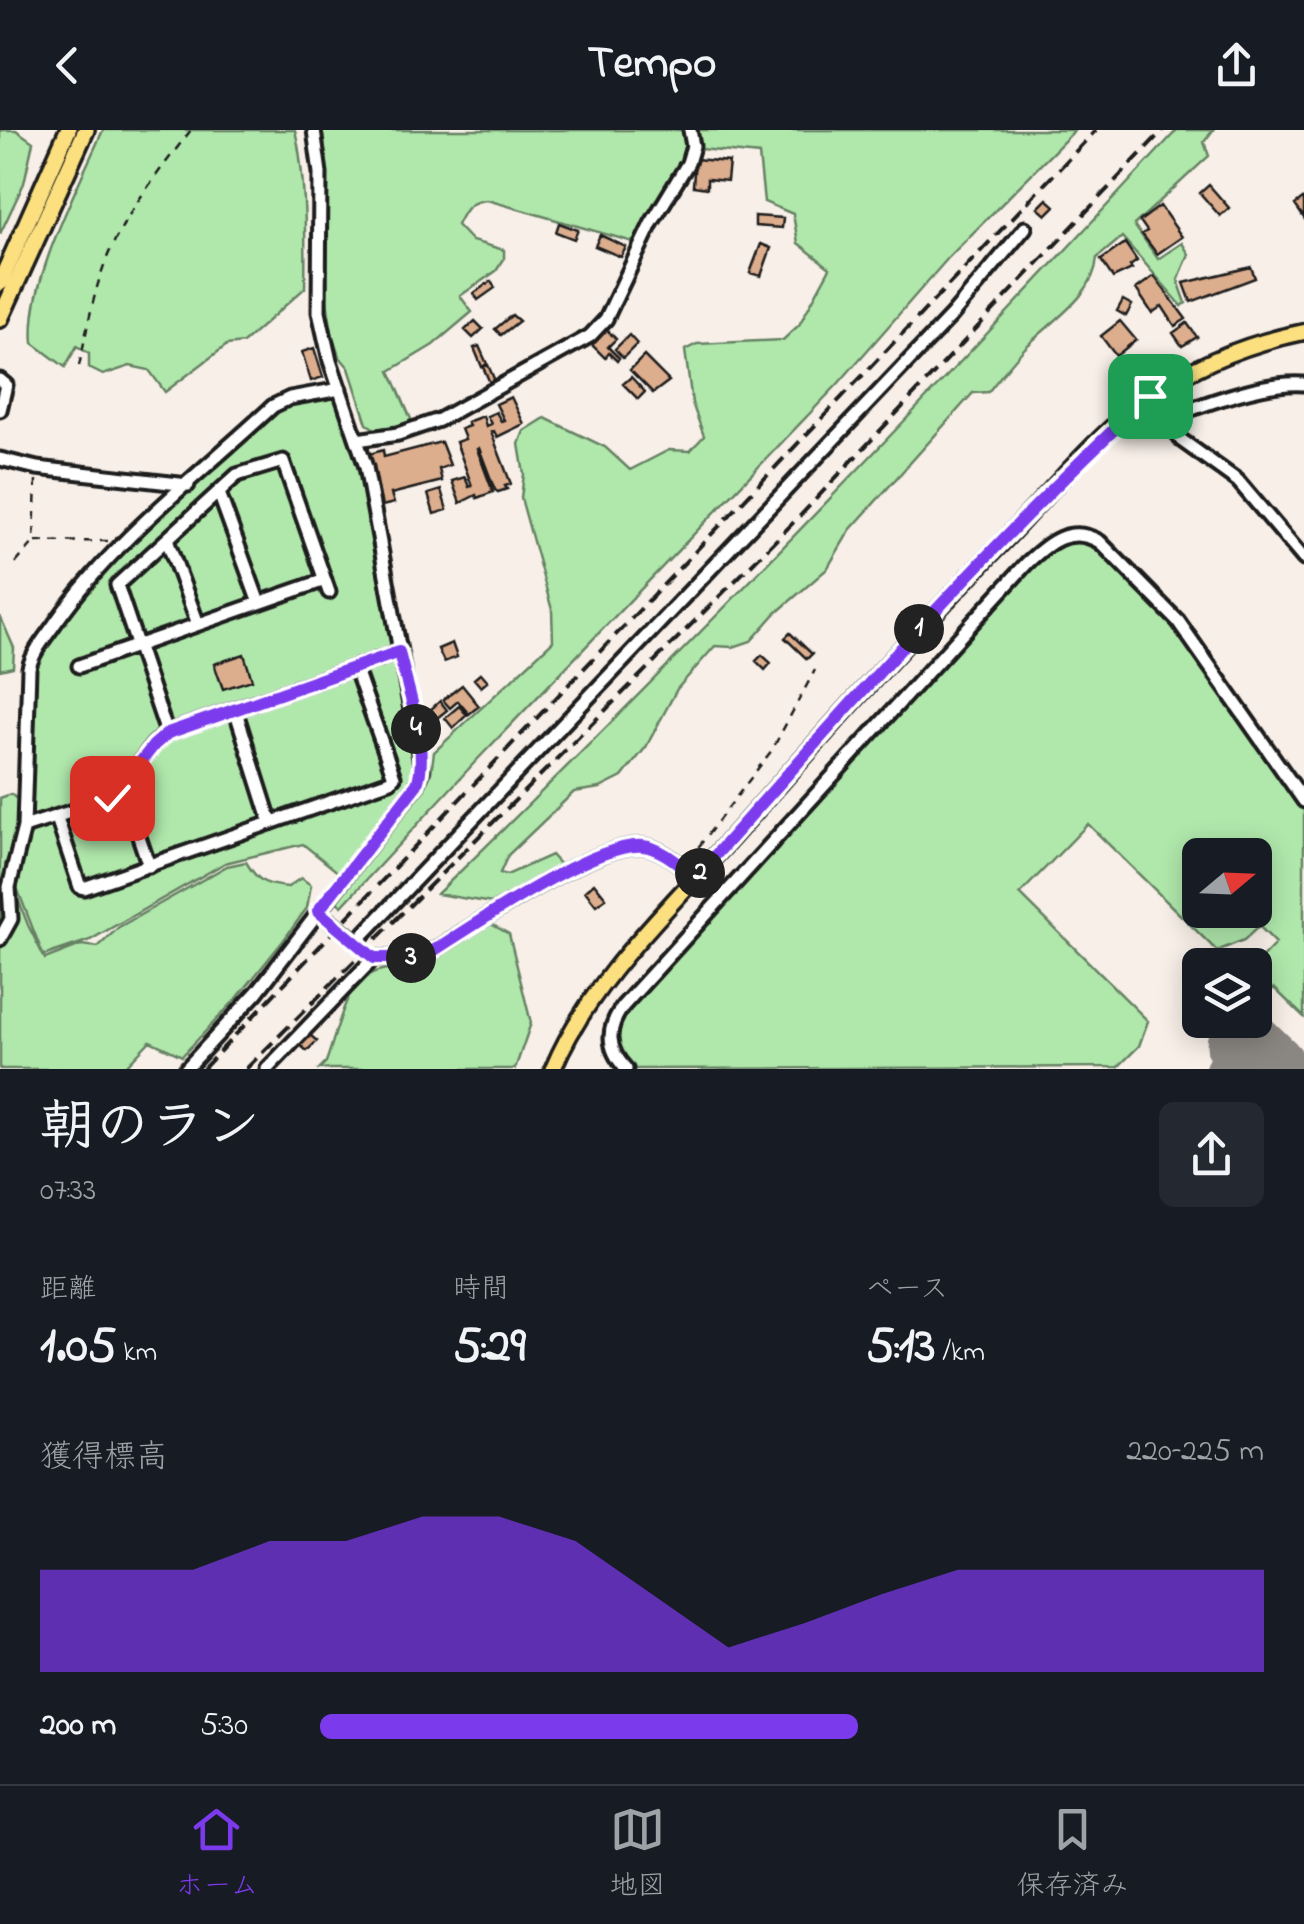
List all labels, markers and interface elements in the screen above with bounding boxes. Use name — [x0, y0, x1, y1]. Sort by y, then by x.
text: Tempo — [588, 32, 716, 98]
icon: back — [40, 38, 95, 93]
icon: share — [1209, 38, 1264, 93]
pin — [1108, 354, 1193, 439]
icon: arrive — [1123, 369, 1178, 424]
pin: 1 — [894, 604, 944, 654]
text: 1 — [915, 608, 923, 649]
pin: 4 — [391, 704, 441, 754]
text: 4 — [410, 708, 422, 749]
pin — [70, 756, 155, 841]
icon: check — [85, 771, 140, 826]
north arrow — [1182, 838, 1272, 928]
map controls — [1182, 838, 1272, 1038]
pin: 2 — [675, 848, 725, 898]
text: 2 — [693, 852, 707, 893]
pin: 3 — [386, 933, 436, 983]
text: 3 — [405, 937, 417, 978]
button: layers — [1182, 948, 1272, 1038]
text: 朝のラン — [40, 1090, 260, 1170]
button: share — [1159, 1102, 1264, 1207]
text: 07:33 — [40, 1168, 96, 1215]
text: 距離 — [40, 1270, 96, 1311]
text: 時間 — [453, 1270, 509, 1311]
text: ペース — [866, 1270, 948, 1311]
text: 1.05 — [40, 1311, 116, 1384]
text: 5:29 — [453, 1311, 526, 1384]
text: 5:13 — [866, 1311, 935, 1384]
text: km — [116, 1333, 157, 1374]
text: /km — [935, 1333, 985, 1374]
text: 220–225 m — [1126, 1429, 1264, 1476]
text: 獲得標高 — [40, 1435, 168, 1482]
text: 200 m — [40, 1703, 116, 1750]
text: 5:30 — [200, 1703, 248, 1750]
tab: ホーム — [176, 1802, 258, 1908]
tab: 地図 — [609, 1802, 665, 1908]
tab: 保存済み — [1016, 1802, 1128, 1908]

